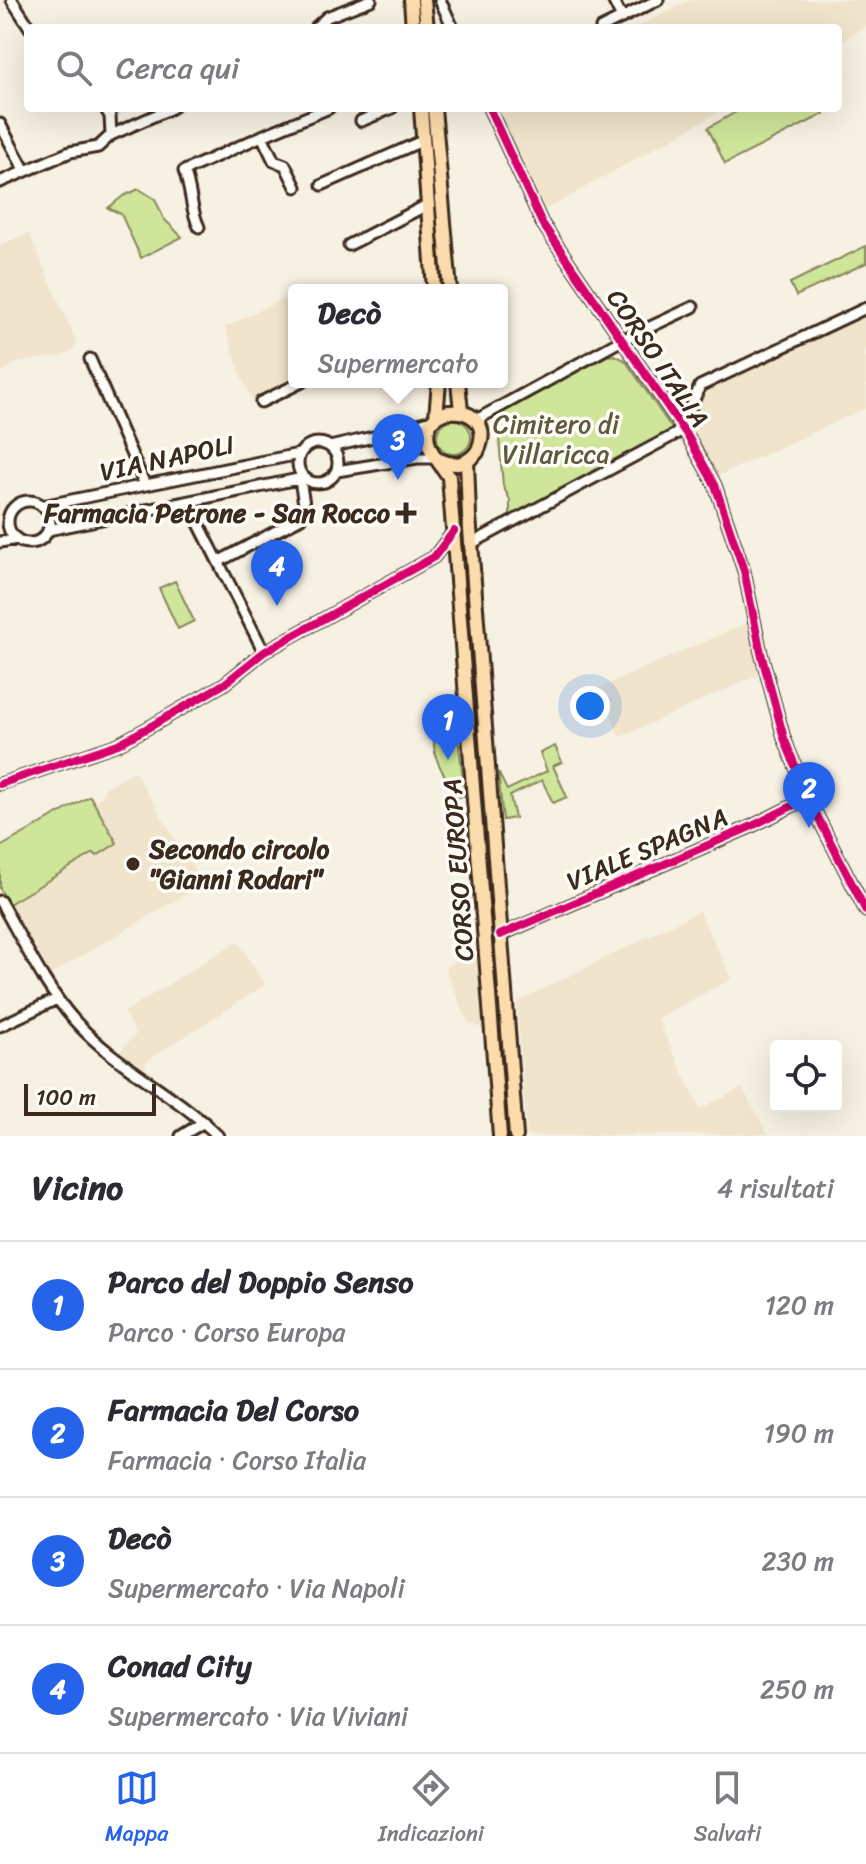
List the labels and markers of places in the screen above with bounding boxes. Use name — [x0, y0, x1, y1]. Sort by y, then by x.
pin: 3 — [372, 414, 424, 480]
place label: Farmacia Petrone - San Rocco — [43, 490, 391, 536]
marker: Farmacia Petrone - San Rocco — [397, 504, 415, 522]
pin: 4 — [251, 540, 303, 606]
pin: 1 — [422, 694, 474, 760]
pin: 2 — [783, 762, 835, 828]
place label: Secondo circolo "Gianni Rodari" — [148, 826, 330, 902]
marker: Secondo circolo "Gianni Rodari" — [124, 855, 142, 873]

